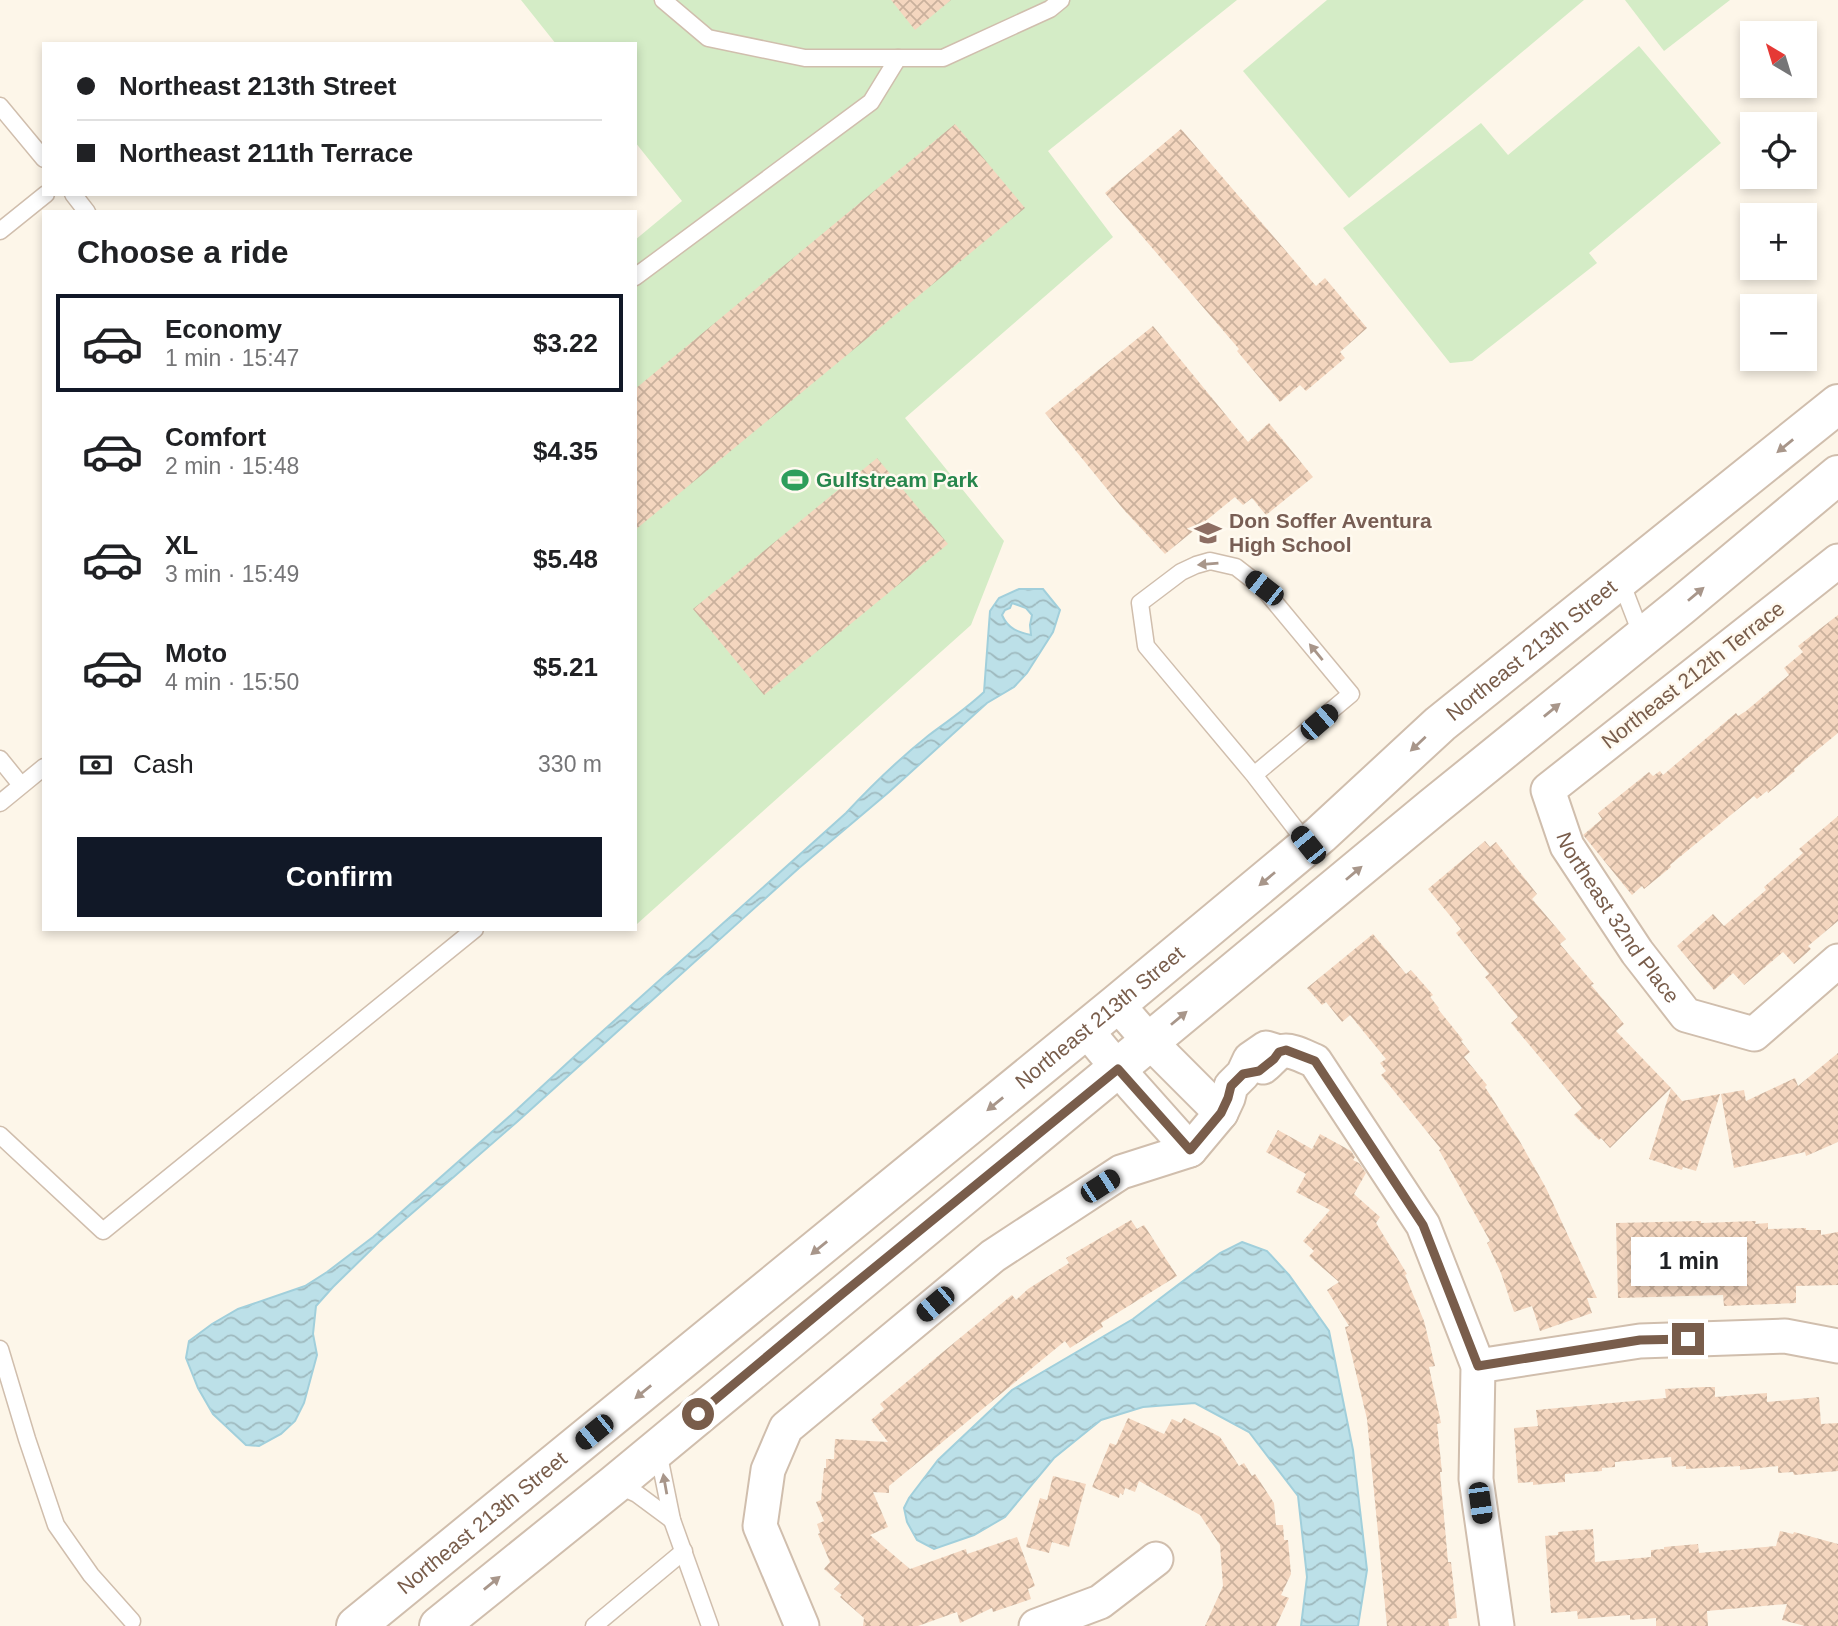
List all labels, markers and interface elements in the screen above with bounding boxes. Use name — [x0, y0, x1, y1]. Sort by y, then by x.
north arrow — [1740, 21, 1816, 98]
map controls — [1740, 21, 1817, 371]
text: Northeast 213th Street — [119, 71, 396, 101]
button: locate — [1740, 112, 1817, 189]
text: Northeast 211th Terrace — [119, 138, 413, 168]
button: + — [1740, 203, 1817, 280]
text: Choose a ride — [77, 234, 289, 270]
button: − — [1740, 294, 1817, 371]
icon: car — [81, 312, 144, 375]
text: Economy — [165, 314, 282, 344]
text: $3.22 — [533, 328, 598, 358]
text: 1 min · 15:47 — [165, 345, 299, 371]
icon: car — [81, 420, 144, 483]
text: Comfort — [165, 422, 266, 452]
text: $4.35 — [533, 436, 598, 466]
one-way arrow — [1776, 439, 1794, 454]
text: 2 min · 15:48 — [165, 453, 299, 479]
sports icon: Gulfstream Park — [780, 465, 810, 495]
place label: Gulfstream Park — [816, 468, 979, 491]
place label: Don Soffer Aventura High School — [1229, 509, 1432, 556]
school or university icon: Don Soffer Aventura High School — [1193, 518, 1223, 548]
icon: car — [81, 528, 144, 591]
text: XL — [165, 530, 198, 560]
text: $5.48 — [533, 544, 598, 574]
one-way arrow — [1196, 559, 1218, 570]
text: 3 min · 15:49 — [165, 561, 299, 587]
car — [1241, 567, 1288, 609]
street label: Northeast 213th Street — [1442, 575, 1621, 725]
one-way arrow — [1686, 586, 1704, 601]
street label: Northeast 212th Terrace — [1597, 596, 1788, 753]
icon: car — [81, 636, 144, 699]
text: Moto — [165, 638, 227, 668]
one-way arrow — [1308, 643, 1324, 661]
text: $5.21 — [533, 652, 598, 682]
text: 4 min · 15:50 — [165, 669, 299, 695]
car — [1297, 700, 1342, 744]
one-way arrow — [1542, 703, 1560, 718]
one-way arrow — [1410, 736, 1427, 752]
icon: cash — [77, 746, 115, 784]
text: Cash — [133, 749, 194, 779]
text: 330 m — [538, 751, 602, 777]
car — [1287, 822, 1330, 868]
street label: Northeast 32nd Place — [1552, 829, 1684, 1007]
button: Confirm — [77, 837, 602, 917]
one-way arrow — [1345, 866, 1362, 881]
one-way arrow — [1259, 871, 1276, 886]
street label: Northeast 213th Street — [1011, 941, 1189, 1093]
one-way arrow — [1170, 1011, 1187, 1026]
one-way arrow — [987, 1096, 1004, 1111]
car — [1077, 1166, 1124, 1206]
callout: 1 min — [1630, 1238, 1746, 1286]
one-way arrow — [810, 1240, 828, 1256]
text: 1 min — [1659, 1248, 1719, 1274]
car — [913, 1282, 958, 1326]
route end — [1672, 1323, 1704, 1355]
one-way arrow — [634, 1384, 651, 1399]
route start — [682, 1398, 714, 1430]
car — [572, 1411, 617, 1453]
street label: Northeast 213th Street — [393, 1447, 571, 1598]
one-way arrow — [660, 1473, 671, 1495]
car — [1467, 1481, 1494, 1525]
one-way arrow — [482, 1575, 500, 1590]

